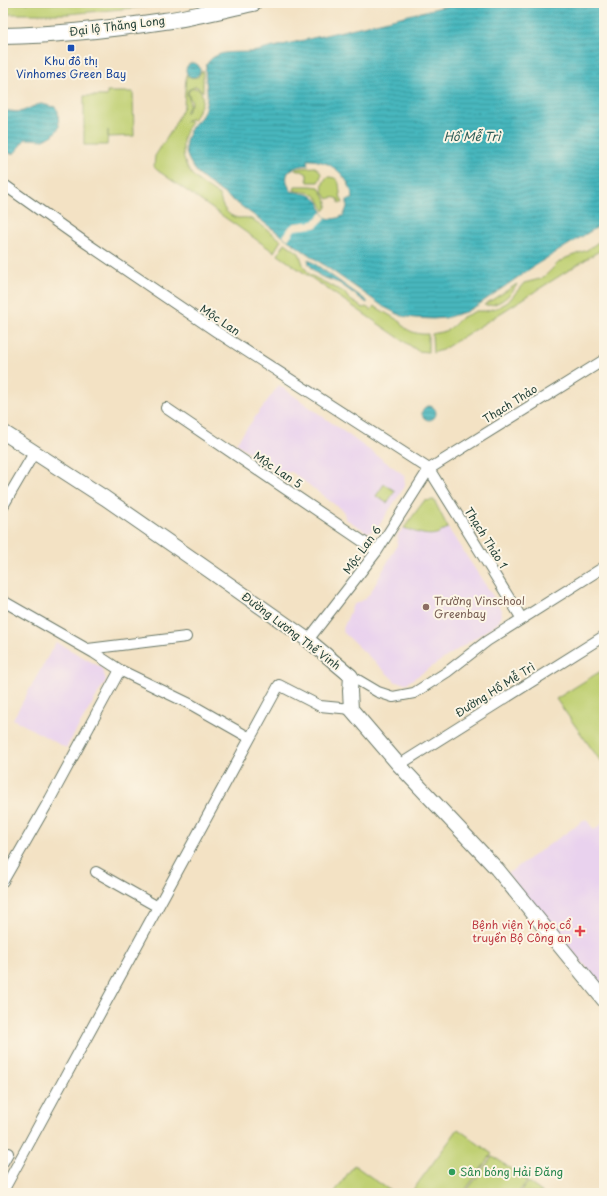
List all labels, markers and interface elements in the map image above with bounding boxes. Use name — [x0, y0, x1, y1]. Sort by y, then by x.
street label: Đại lộ Thăng Long — [68, 11, 166, 40]
marker: Khu đô thị Vinhomes Green Bay — [66, 43, 76, 53]
place label: Khu đô thị Vinhomes Green Bay — [16, 52, 126, 82]
water label: Hồ Mễ Trì — [444, 127, 503, 145]
street label: Mộc Lan — [197, 300, 244, 339]
street label: Thạch Thảo — [479, 380, 540, 427]
street label: Mộc Lan 5 — [251, 447, 306, 492]
street label: Thạch Thảo 1 — [461, 504, 512, 572]
street label: Mộc Lan 6 — [338, 522, 385, 577]
street label: Đường Lương Thế Vinh — [238, 588, 344, 674]
place label: Trường Vinschool Greenbay — [434, 592, 525, 622]
marker: Trường Vinschool Greenbay — [421, 602, 431, 612]
street label: Đường Hồ Mễ Trì — [452, 658, 538, 721]
place label: Bệnh viện Y học cổ truyền Bộ Công an — [472, 916, 572, 946]
marker: Bệnh viện Y học cổ truyền Bộ Công an — [574, 925, 586, 937]
place label: Sân bóng Hải Đăng — [460, 1163, 563, 1180]
marker: Sân bóng Hải Đăng — [447, 1167, 457, 1177]

